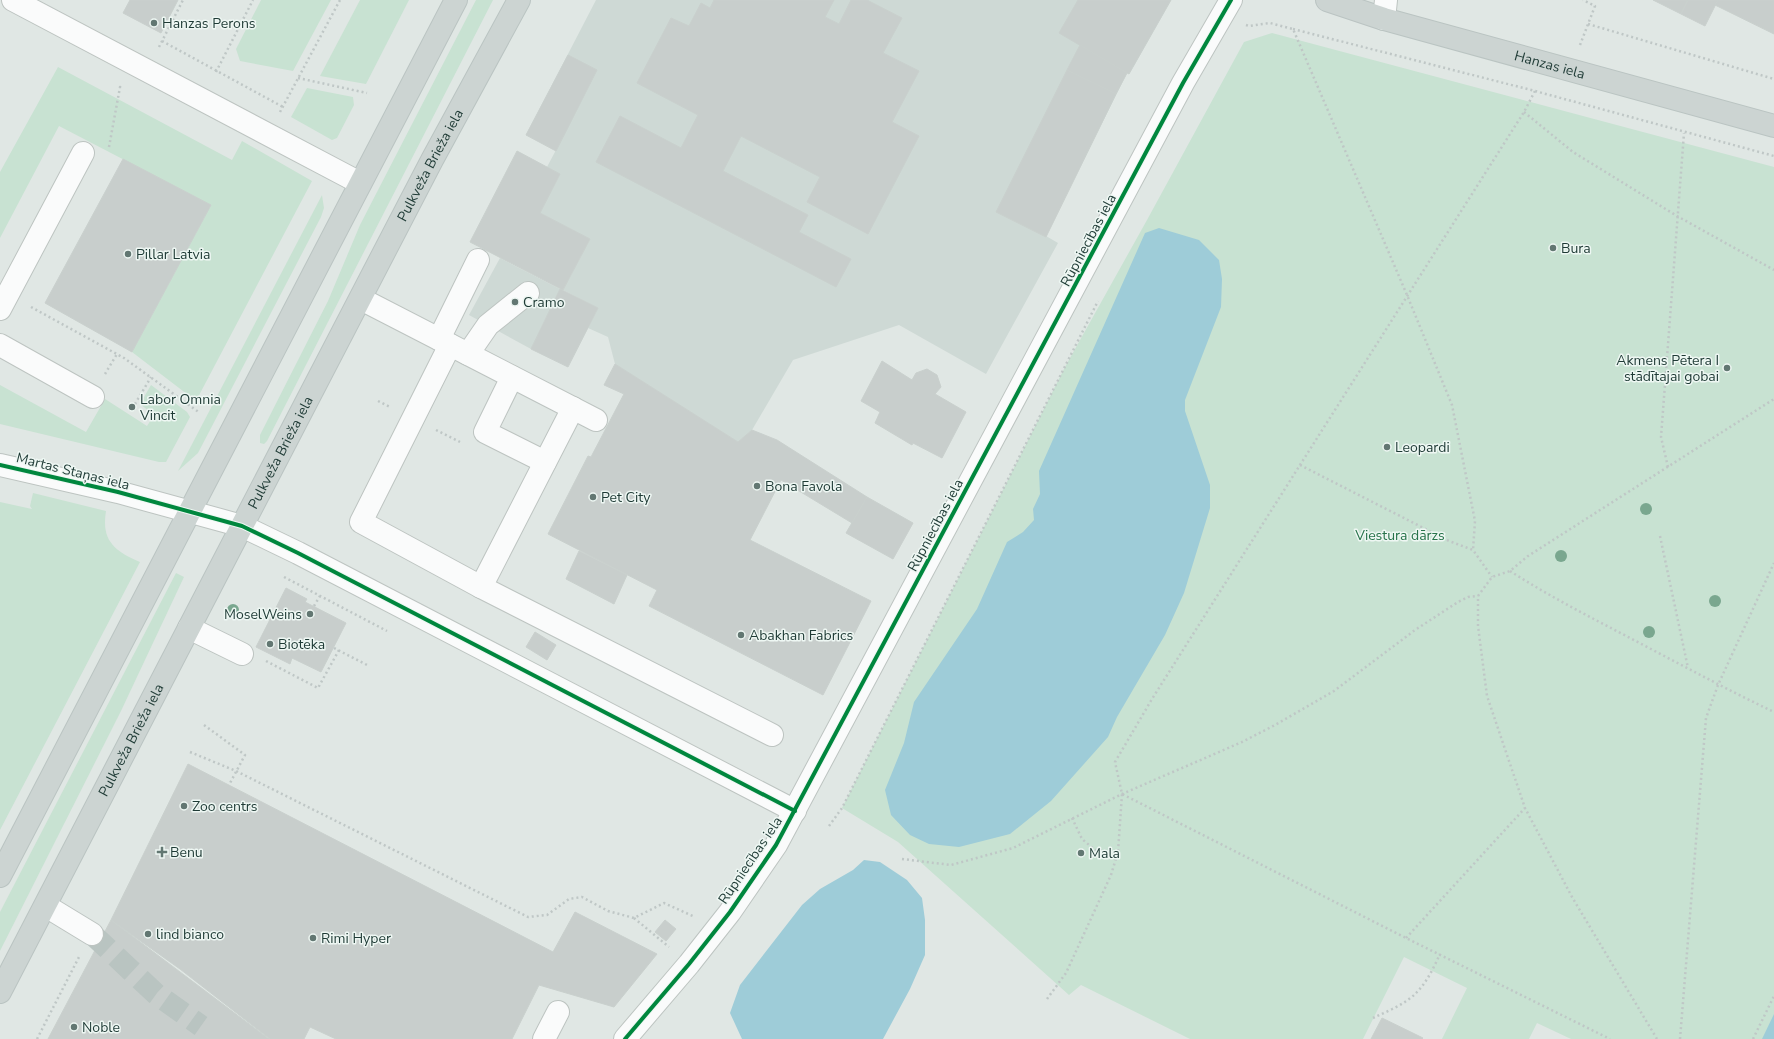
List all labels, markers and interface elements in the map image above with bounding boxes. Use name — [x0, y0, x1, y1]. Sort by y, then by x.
place label: Hanzas Perons — [162, 14, 256, 33]
marker: Hanzas Perons — [149, 18, 159, 28]
street label: Hanzas iela — [1512, 46, 1587, 84]
street label: Pulkveža Brieža iela — [393, 106, 468, 225]
street label: Rūpniecības iela — [1056, 191, 1121, 290]
place label: Bura — [1561, 239, 1591, 258]
marker: Bura — [1548, 243, 1558, 253]
place label: Pillar Latvia — [136, 245, 210, 264]
marker: Pillar Latvia — [123, 249, 133, 259]
place label: Cramo — [523, 293, 565, 312]
marker: Cramo — [510, 297, 520, 307]
place label: Akmens Pētera I stādītajai gobai — [1616, 351, 1719, 386]
marker: Akmens Pētera I stādītajai gobai — [1722, 363, 1732, 373]
place label: Labor Omnia Vincit — [139, 390, 221, 425]
street label: Pulkveža Brieža iela — [244, 393, 318, 512]
marker: Labor Omnia Vincit — [127, 402, 137, 412]
place label: Leopardi — [1395, 438, 1450, 457]
marker: Leopardi — [1382, 442, 1392, 452]
street label: Martas Staņas iela — [14, 448, 132, 495]
street label: Rūpniecības iela — [903, 476, 968, 575]
place label: Bona Favola — [765, 477, 842, 496]
marker: Bona Favola — [752, 481, 762, 491]
place label: Pet City — [601, 488, 651, 507]
marker: Pet City — [588, 492, 598, 502]
park label: Viestura dārzs — [1354, 526, 1445, 545]
place label: MoselWeins — [224, 605, 302, 624]
marker: MoselWeins — [305, 609, 315, 619]
place label: Abakhan Fabrics — [749, 626, 853, 645]
marker: Abakhan Fabrics — [736, 630, 746, 640]
place label: Biotēka — [278, 635, 325, 654]
marker: Biotēka — [265, 639, 275, 649]
street label: Pulkveža Brieža iela — [94, 681, 168, 800]
place label: Zoo centrs — [192, 797, 258, 816]
marker: Zoo centrs — [179, 801, 189, 811]
street label: Rūpniecības iela — [714, 813, 787, 908]
place label: Benu — [170, 843, 203, 862]
place label: Mala — [1089, 844, 1120, 863]
marker: Benu — [157, 847, 167, 857]
marker: Mala — [1076, 848, 1086, 858]
place label: lind bianco — [156, 925, 224, 944]
marker: lind bianco — [143, 929, 153, 939]
place label: Rimi Hyper — [321, 929, 391, 948]
marker: Rimi Hyper — [308, 933, 318, 943]
place label: Noble — [82, 1018, 120, 1037]
marker: Noble — [69, 1022, 79, 1032]

